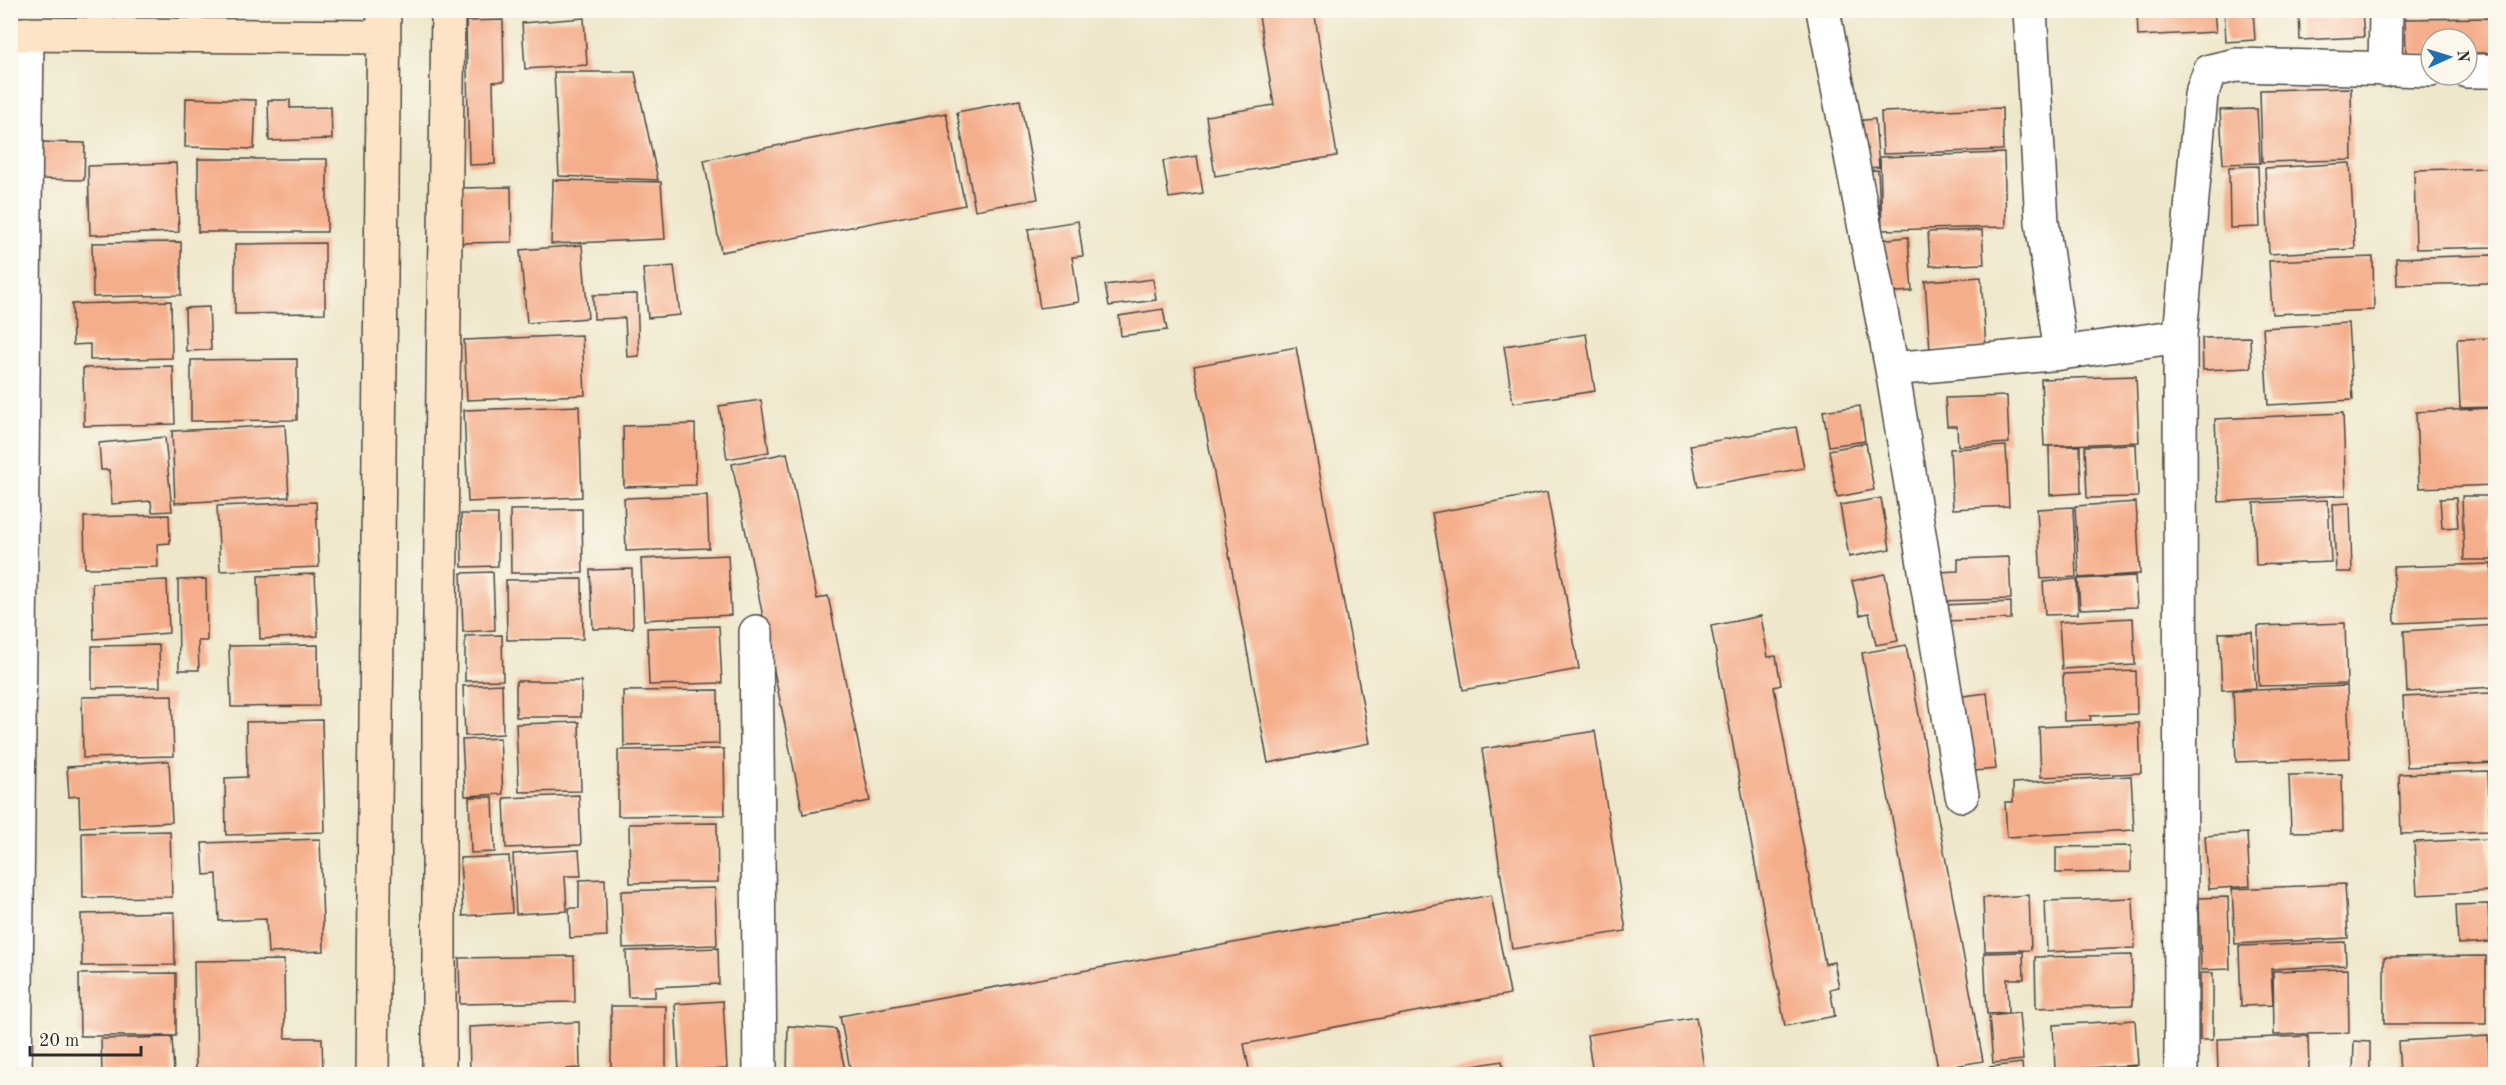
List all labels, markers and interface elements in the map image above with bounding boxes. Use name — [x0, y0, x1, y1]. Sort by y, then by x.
north arrow — [2419, 27, 2479, 87]
text: N — [2454, 49, 2470, 64]
scale bar — [30, 1019, 141, 1057]
text: 20 m — [39, 1032, 79, 1050]

